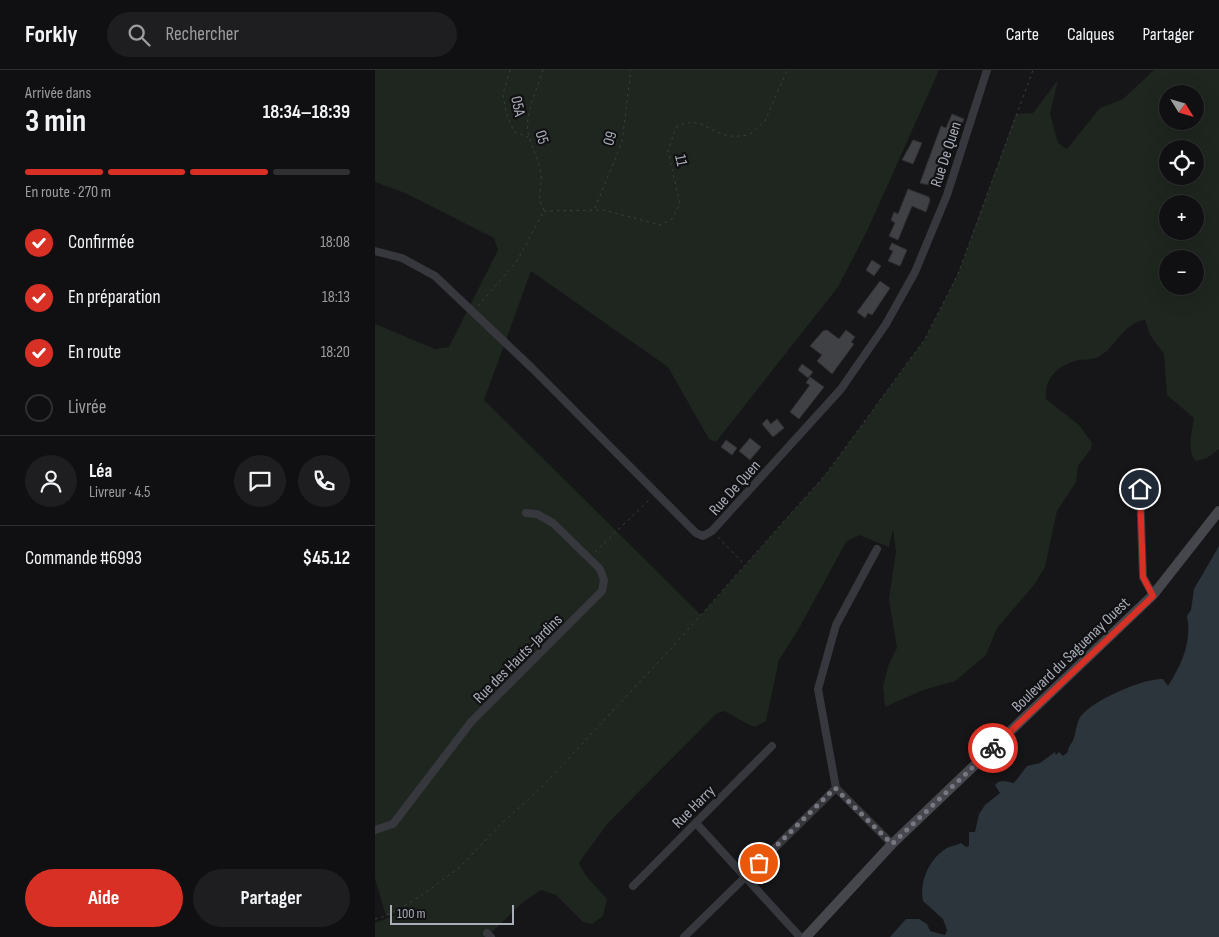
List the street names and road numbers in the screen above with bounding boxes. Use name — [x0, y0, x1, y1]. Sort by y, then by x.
street label: 05A — [506, 94, 529, 118]
street label: Rue De Quen — [927, 119, 966, 190]
street label: 05 — [530, 128, 553, 147]
street label: 09 — [599, 129, 622, 148]
street label: 11 — [670, 153, 691, 168]
street label: Rue De Quen — [705, 456, 765, 520]
street label: Boulevard du Saguenay Ouest — [1008, 594, 1134, 716]
street label: Rue des Hauts-Jardins — [470, 610, 567, 708]
street label: Rue Harry — [669, 782, 719, 832]

